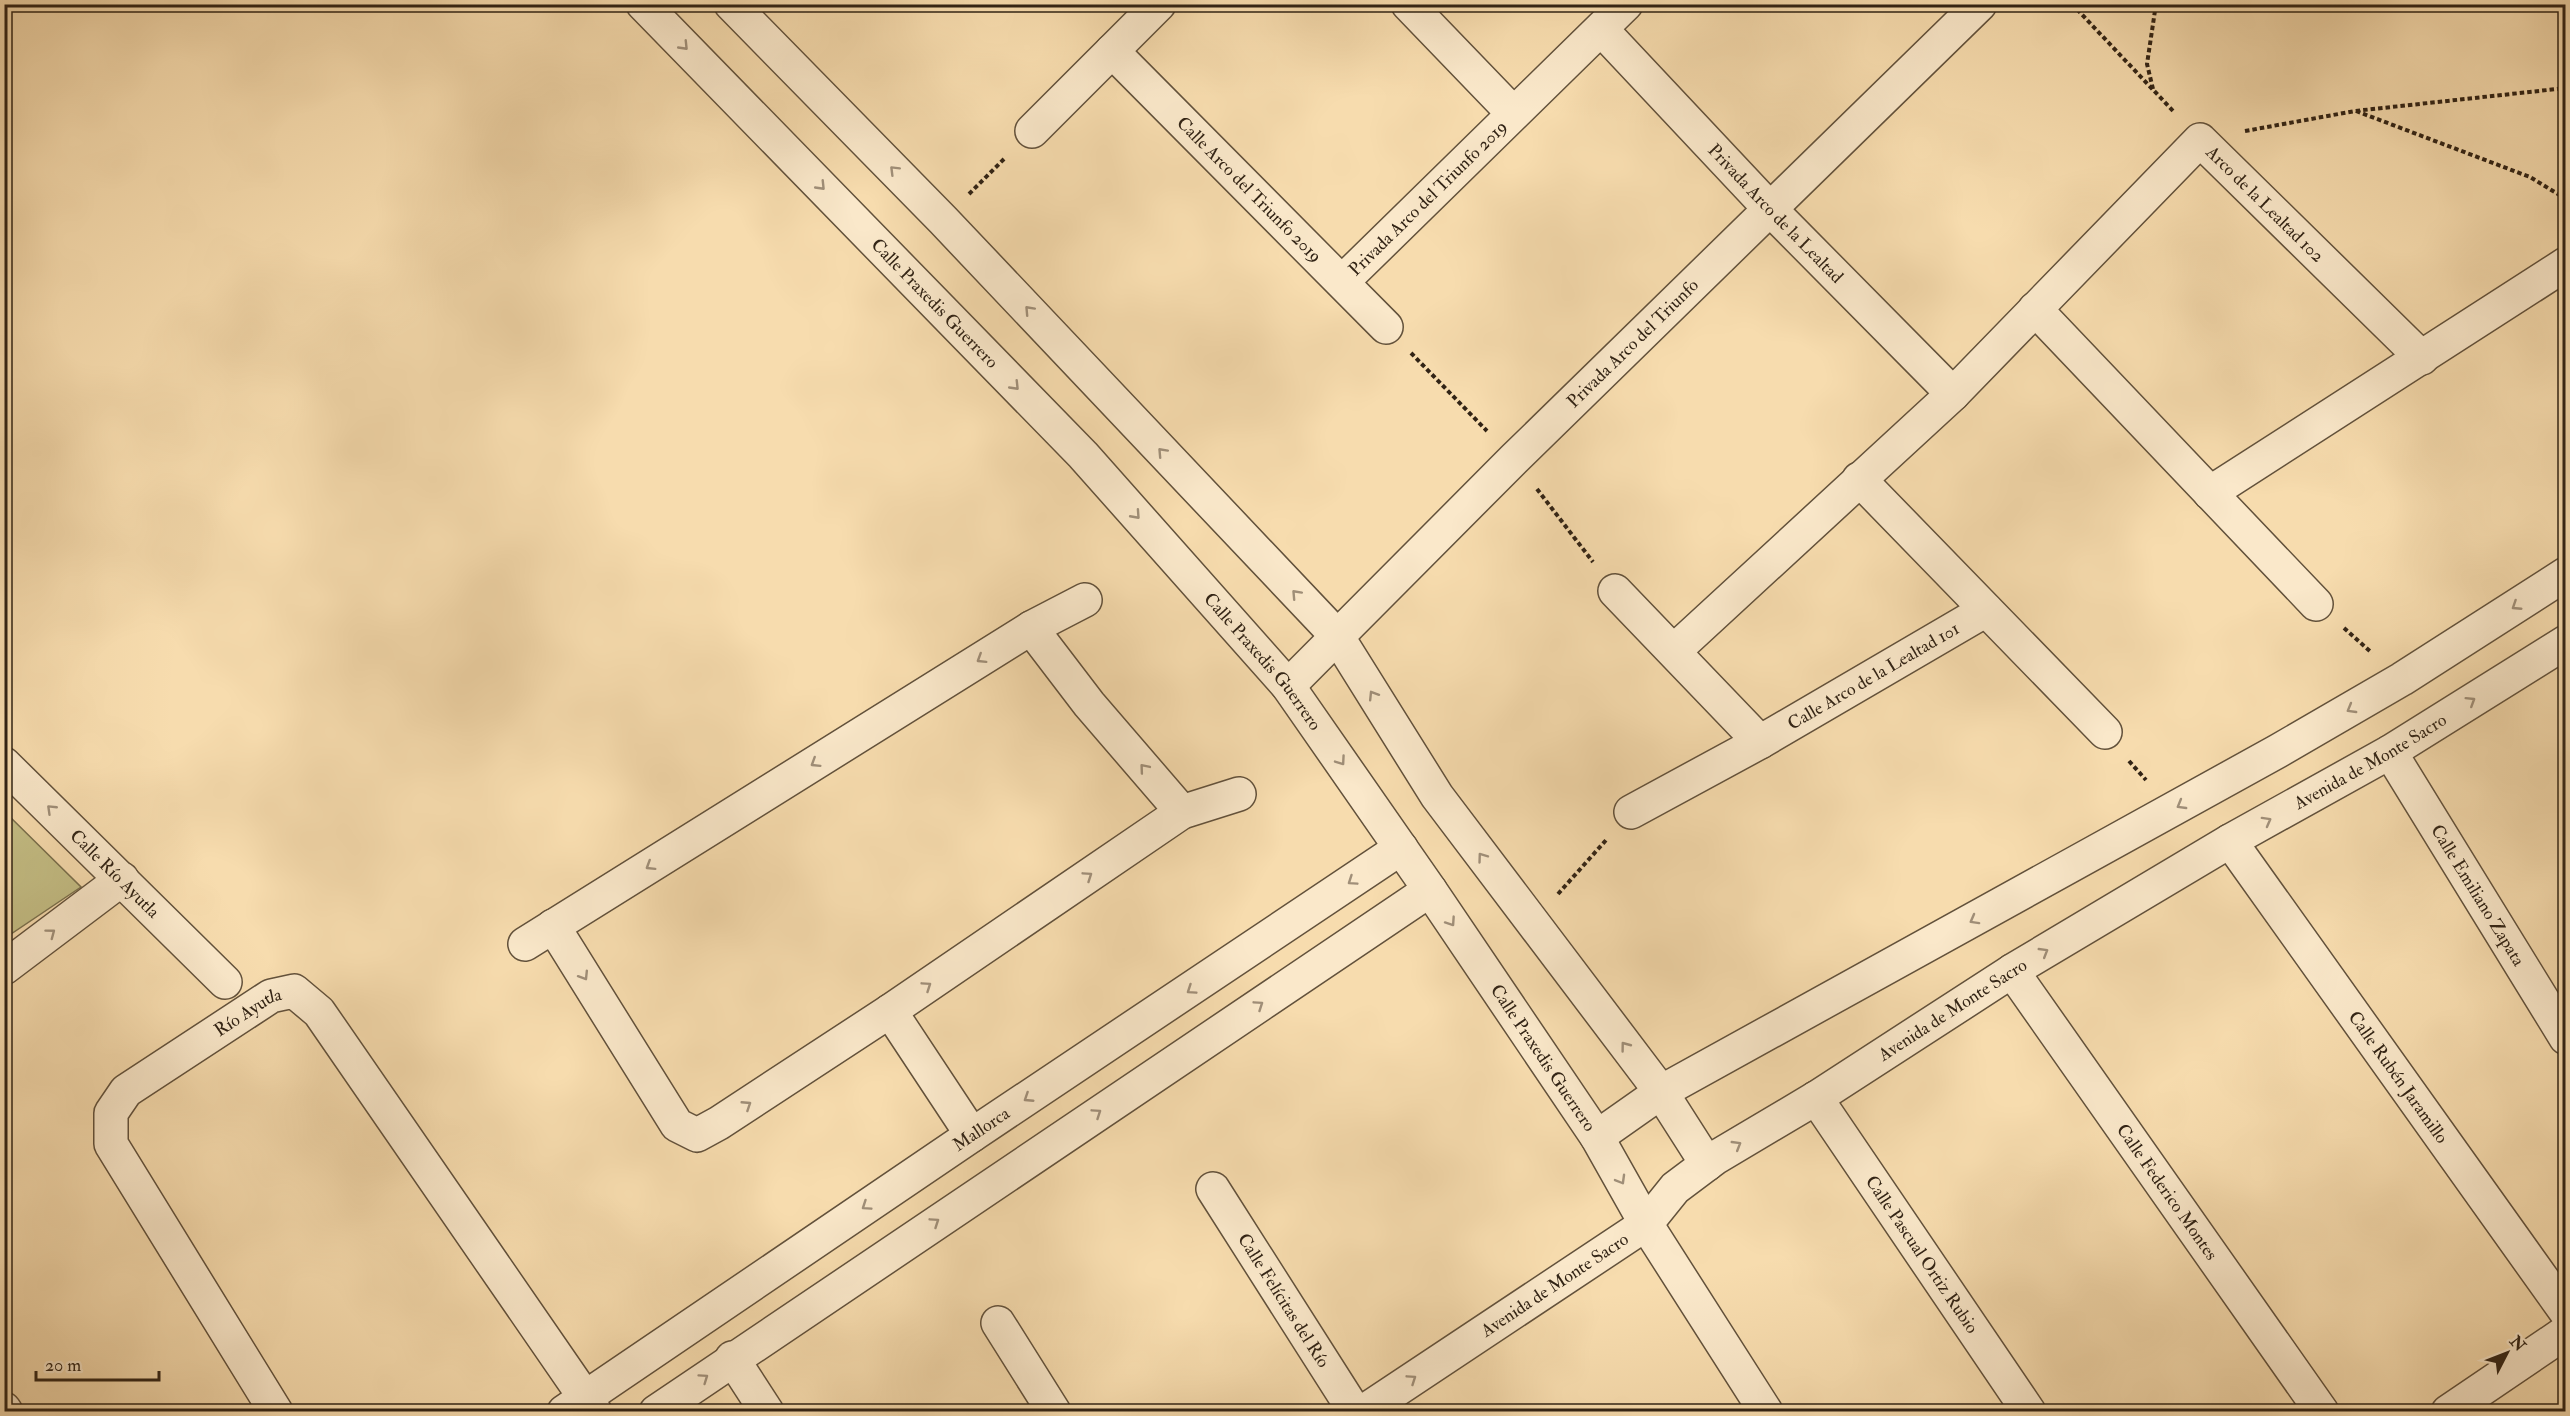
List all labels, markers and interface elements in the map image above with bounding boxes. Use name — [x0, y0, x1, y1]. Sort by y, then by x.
one-way arrow — [677, 39, 688, 50]
street label: Calle Arco del Triunfo 2019 — [1171, 112, 1327, 268]
street label: Privada Arco del Triunfo 2019 — [1344, 116, 1512, 281]
street label: Privada Arco de la Lealtad — [1703, 139, 1848, 288]
street label: Arco de la Lealtad 102 — [2200, 141, 2329, 268]
one-way arrow — [890, 166, 901, 177]
one-way arrow — [813, 178, 824, 189]
street label: Calle Praxedis Guerrero — [866, 234, 1003, 374]
street label: Privada Arco del Triunfo — [1562, 274, 1704, 413]
one-way arrow — [1025, 307, 1036, 318]
one-way arrow — [1008, 379, 1019, 389]
one-way arrow — [1159, 449, 1170, 460]
one-way arrow — [1129, 508, 1140, 519]
street label: Calle Praxedis Guerrero — [1198, 588, 1327, 735]
one-way arrow — [1293, 590, 1304, 601]
one-way arrow — [2512, 599, 2523, 610]
street label: Calle Arco de la Lealtad 101 — [1784, 617, 1964, 735]
one-way arrow — [977, 652, 987, 664]
one-way arrow — [1369, 691, 1381, 701]
one-way arrow — [2464, 697, 2475, 708]
one-way arrow — [2346, 701, 2357, 713]
street label: Avenida de Monte Sacro — [2289, 708, 2451, 816]
one-way arrow — [811, 755, 822, 766]
one-way arrow — [1334, 755, 1345, 766]
one-way arrow — [1140, 764, 1151, 775]
one-way arrow — [2177, 798, 2187, 810]
one-way arrow — [47, 805, 57, 816]
one-way arrow — [2260, 816, 2271, 828]
street label: Calle Emiliano Zapata — [2425, 820, 2530, 971]
street label: Calle Río Ayutla — [65, 825, 165, 924]
one-way arrow — [1478, 852, 1489, 863]
one-way arrow — [646, 858, 656, 870]
one-way arrow — [1082, 872, 1093, 883]
one-way arrow — [1348, 874, 1359, 885]
one-way arrow — [1969, 913, 1980, 924]
one-way arrow — [1444, 915, 1455, 926]
one-way arrow — [45, 929, 56, 940]
one-way arrow — [2038, 947, 2048, 959]
street label: Avenida de Monte Sacro — [1873, 954, 2032, 1067]
one-way arrow — [577, 969, 588, 980]
street label: Calle Praxedis Guerrero — [1485, 980, 1601, 1136]
one-way arrow — [920, 982, 931, 993]
street label: Río Ayutla — [210, 983, 284, 1042]
one-way arrow — [1186, 983, 1197, 994]
one-way arrow — [1252, 1001, 1263, 1012]
street label: Calle Rubén Jaramillo — [2343, 1007, 2453, 1148]
one-way arrow — [1622, 1041, 1633, 1052]
one-way arrow — [1024, 1091, 1035, 1102]
one-way arrow — [740, 1101, 751, 1112]
street label: Mallorca — [948, 1102, 1015, 1157]
one-way arrow — [1091, 1109, 1101, 1121]
street label: Calle Federico Montes — [2111, 1120, 2223, 1265]
one-way arrow — [1731, 1140, 1741, 1152]
street label: Calle Pascual Ortiz Rubio — [1860, 1171, 1984, 1338]
one-way arrow — [1614, 1174, 1626, 1184]
one-way arrow — [862, 1199, 873, 1210]
one-way arrow — [928, 1218, 939, 1229]
street label: Avenida de Monte Sacro — [1476, 1228, 1633, 1343]
street label: Calle Felícitas del Río — [1232, 1229, 1335, 1372]
north arrow — [2477, 1323, 2537, 1383]
text: N — [2505, 1331, 2530, 1356]
scale bar — [36, 1344, 159, 1382]
text: 20 m — [45, 1354, 81, 1377]
one-way arrow — [697, 1374, 708, 1385]
one-way arrow — [1405, 1375, 1416, 1386]

